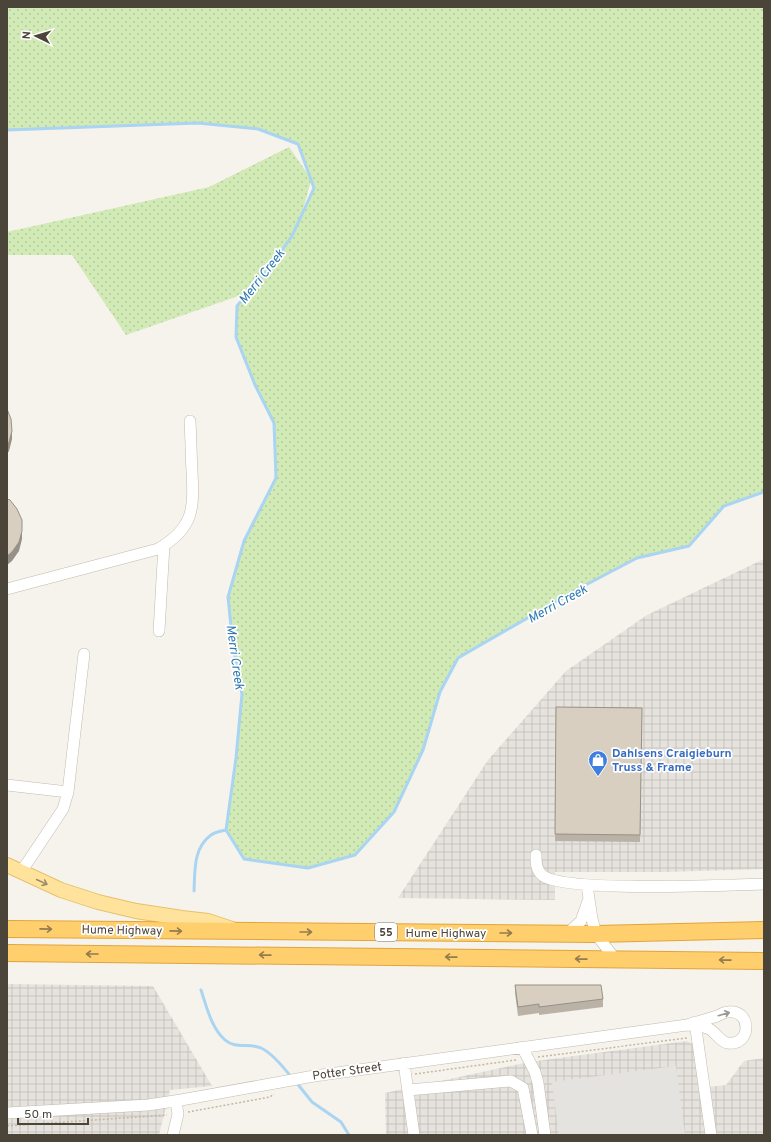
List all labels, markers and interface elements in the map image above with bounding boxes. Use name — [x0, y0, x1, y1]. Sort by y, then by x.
north arrow — [16, 16, 56, 56]
text: N — [20, 31, 34, 40]
water label: Merri Creek — [236, 246, 289, 308]
water label: Merri Creek — [525, 582, 591, 628]
water label: Merri Creek — [222, 624, 247, 691]
place label: Dahlsens Craigieburn Truss & Frame — [612, 746, 732, 776]
shop icon: Dahlsens Craigieburn Truss & Frame — [587, 749, 609, 777]
one-way arrow — [36, 879, 48, 886]
street label: Hume Highway — [81, 922, 163, 940]
road number: 55 — [375, 923, 397, 941]
one-way arrow — [39, 926, 52, 933]
street label: Hume Highway — [406, 926, 486, 942]
one-way arrow — [169, 927, 182, 935]
one-way arrow — [299, 928, 312, 936]
one-way arrow — [499, 929, 512, 937]
one-way arrow — [86, 950, 99, 958]
one-way arrow — [259, 952, 272, 959]
one-way arrow — [445, 954, 458, 961]
one-way arrow — [575, 955, 588, 963]
one-way arrow — [719, 956, 732, 964]
one-way arrow — [718, 1009, 731, 1017]
street label: Potter Street — [311, 1059, 383, 1085]
scale bar — [18, 1100, 88, 1126]
text: 50 m — [24, 1107, 52, 1123]

